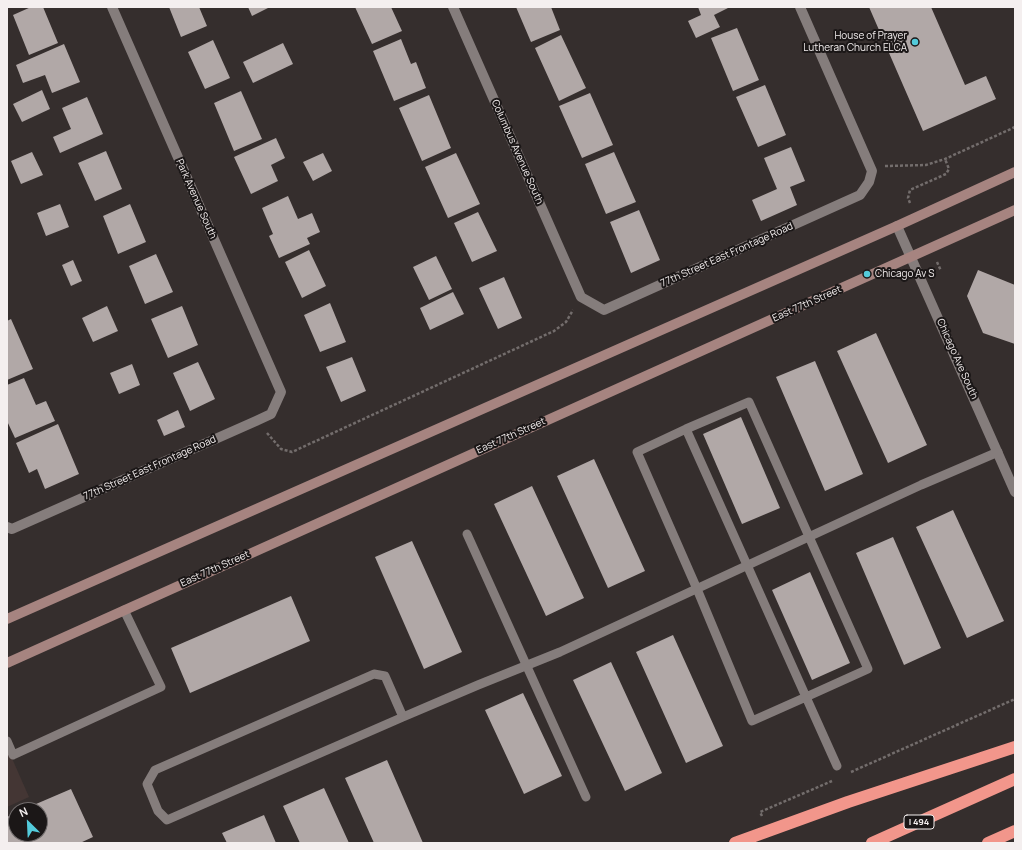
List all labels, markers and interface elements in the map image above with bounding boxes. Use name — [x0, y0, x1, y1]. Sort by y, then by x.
place label: House of Prayer Lutheran Church ELCA — [803, 30, 907, 54]
marker: House of Prayer Lutheran Church ELCA — [910, 37, 920, 47]
street label: Columbus Avenue South — [489, 98, 545, 206]
street label: Park Avenue South — [173, 157, 219, 241]
street label: 77th Street East Frontage Road — [659, 220, 795, 290]
place label: Chicago Av S — [875, 268, 935, 280]
marker: Chicago Av S — [862, 269, 872, 279]
street label: East 77th Street — [771, 283, 843, 325]
street label: Chicago Ave South — [934, 317, 980, 401]
street label: East 77th Street — [475, 415, 547, 457]
street label: 77th Street East Frontage Road — [82, 433, 218, 503]
street label: East 77th Street — [179, 548, 251, 590]
north arrow — [8, 802, 48, 842]
text: N — [17, 803, 30, 820]
road number: I 494 — [904, 815, 934, 829]

